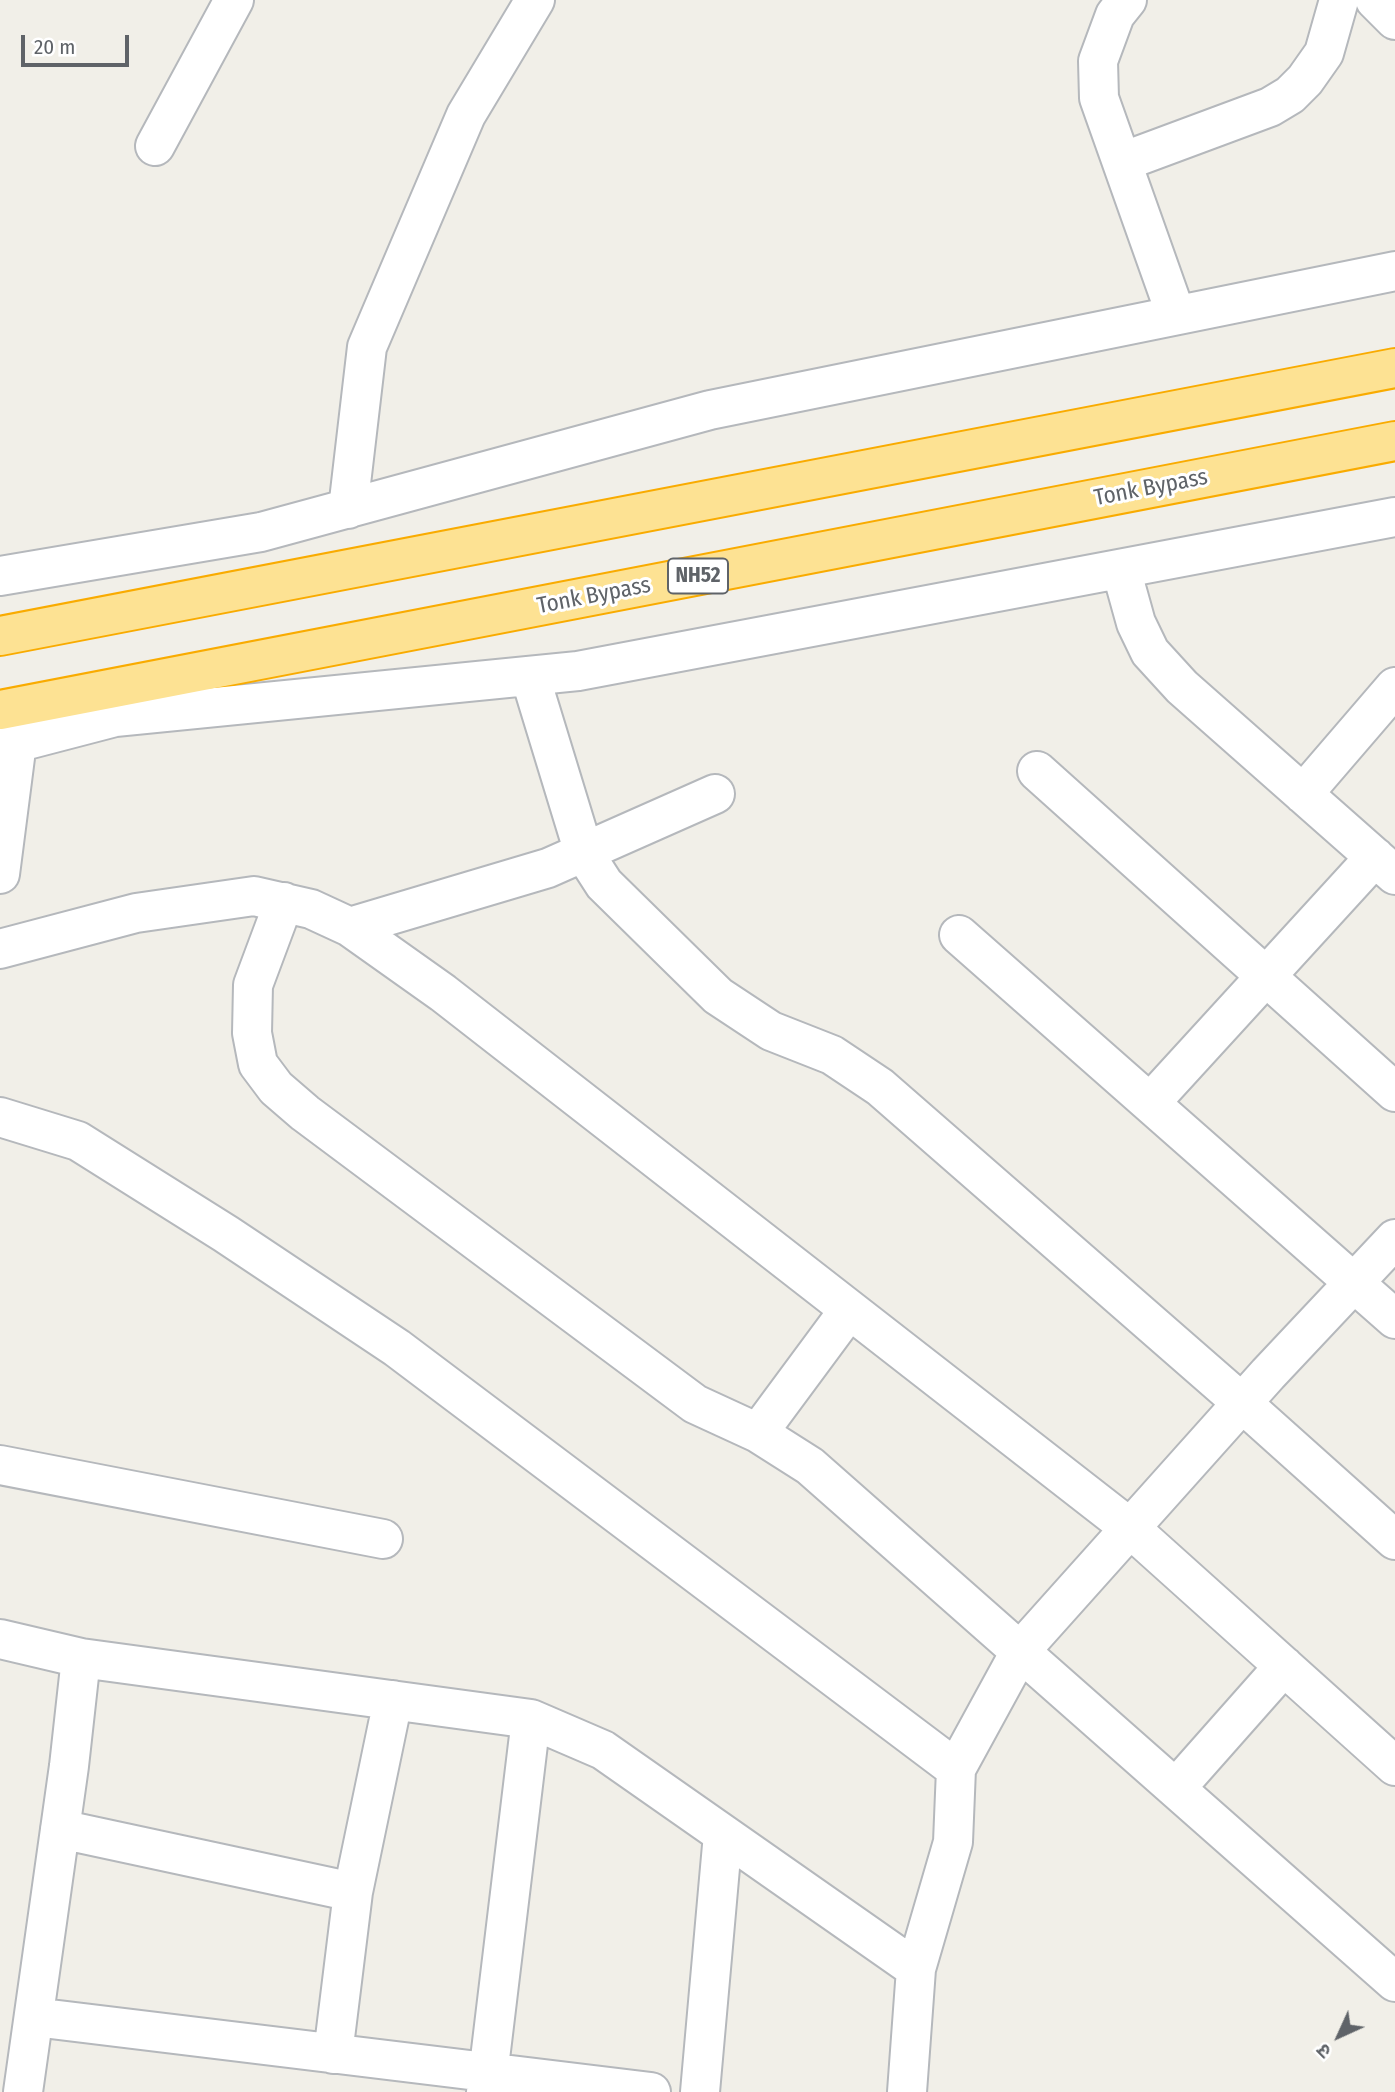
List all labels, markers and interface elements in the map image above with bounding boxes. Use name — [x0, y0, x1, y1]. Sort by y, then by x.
scale bar — [24, 21, 133, 65]
text: 20 m — [34, 34, 75, 60]
street label: Tonk Bypass — [1092, 463, 1210, 513]
road number: NH52 — [668, 558, 728, 594]
street label: Tonk Bypass — [535, 571, 653, 621]
north arrow — [1304, 2001, 1374, 2071]
text: उ — [1312, 2039, 1336, 2063]

